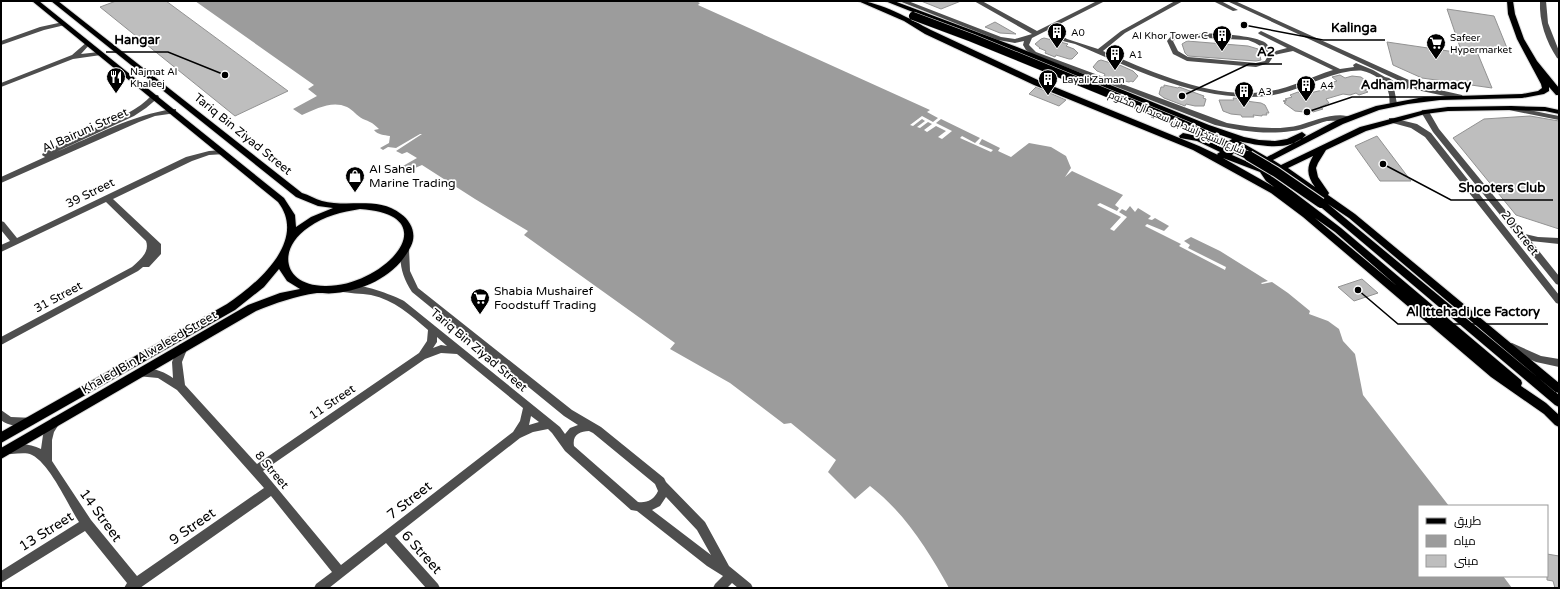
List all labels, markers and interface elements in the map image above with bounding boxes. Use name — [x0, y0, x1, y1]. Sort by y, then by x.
callout: Kalinga — [1323, 15, 1385, 40]
text: Kalinga — [1331, 20, 1377, 36]
building icon: A0 — [1046, 21, 1068, 49]
building icon: Al Khor Tower C — [1211, 24, 1233, 52]
callout: Hangar — [106, 27, 168, 52]
place label: A0 — [1071, 27, 1085, 39]
place label: Al Khor Tower C — [1132, 30, 1208, 42]
text: Hangar — [114, 32, 161, 48]
supermarket icon: Safeer Hypermarket — [1425, 32, 1447, 60]
place label: Safeer Hypermarket — [1450, 32, 1512, 56]
callout: A2 — [1249, 39, 1282, 64]
building icon: A1 — [1104, 43, 1126, 71]
text: A2 — [1257, 44, 1275, 60]
place label: A1 — [1129, 49, 1143, 61]
restaurant icon: Najmat Al Khaleej — [105, 66, 127, 94]
place label: Najmat Al Khaleej — [130, 66, 177, 90]
building icon: Layali Zaman — [1037, 68, 1059, 96]
callout: Adham Pharmacy — [1352, 72, 1479, 97]
place label: Layali Zaman — [1062, 74, 1125, 86]
building icon: A4 — [1295, 74, 1317, 102]
text: Adham Pharmacy — [1361, 77, 1471, 93]
building icon: A3 — [1233, 80, 1255, 108]
place label: A4 — [1320, 80, 1334, 92]
place label: A3 — [1258, 86, 1272, 98]
street label: شارع الشيخ راشد بن سعيد آل مكتوم — [1106, 89, 1247, 158]
street label: Tariq Bin Ziyad Street — [191, 90, 295, 178]
street label: Al Bairuni Street — [40, 105, 131, 155]
place label: Al Sahel Marine Trading — [369, 162, 456, 190]
shop icon: Al Sahel Marine Trading — [344, 165, 366, 193]
street label: 39 Street — [63, 175, 117, 211]
callout: Shooters Club — [1451, 175, 1553, 200]
text: Shooters Club — [1459, 180, 1545, 196]
street label: 20 Street — [1498, 208, 1542, 258]
street label: 31 Street — [32, 278, 85, 316]
place label: Shabia Mushairef Foodstuff Trading — [494, 284, 596, 312]
supermarket icon: Shabia Mushairef Foodstuff Trading — [469, 287, 491, 315]
callout: Al Ittehadi Ice Factory — [1398, 299, 1548, 324]
text: Al Ittehadi Ice Factory — [1406, 304, 1540, 320]
street label: Tariq Bin Ziyad Street — [428, 306, 530, 395]
street label: Khaled Bin Alwaleed Street — [79, 307, 219, 397]
street label: 11 Street — [306, 381, 358, 422]
street label: 8 Street — [252, 448, 292, 492]
street label: 7 Street — [383, 477, 436, 523]
street label: 14 Street — [76, 486, 126, 546]
street label: 9 Street — [166, 504, 219, 548]
legend — [1418, 505, 1548, 577]
street label: 13 Street — [16, 508, 77, 555]
text: طريق — [1454, 514, 1482, 528]
street label: 6 Street — [398, 527, 446, 578]
text: مياه — [1454, 534, 1476, 548]
text: مبنى — [1454, 554, 1479, 568]

